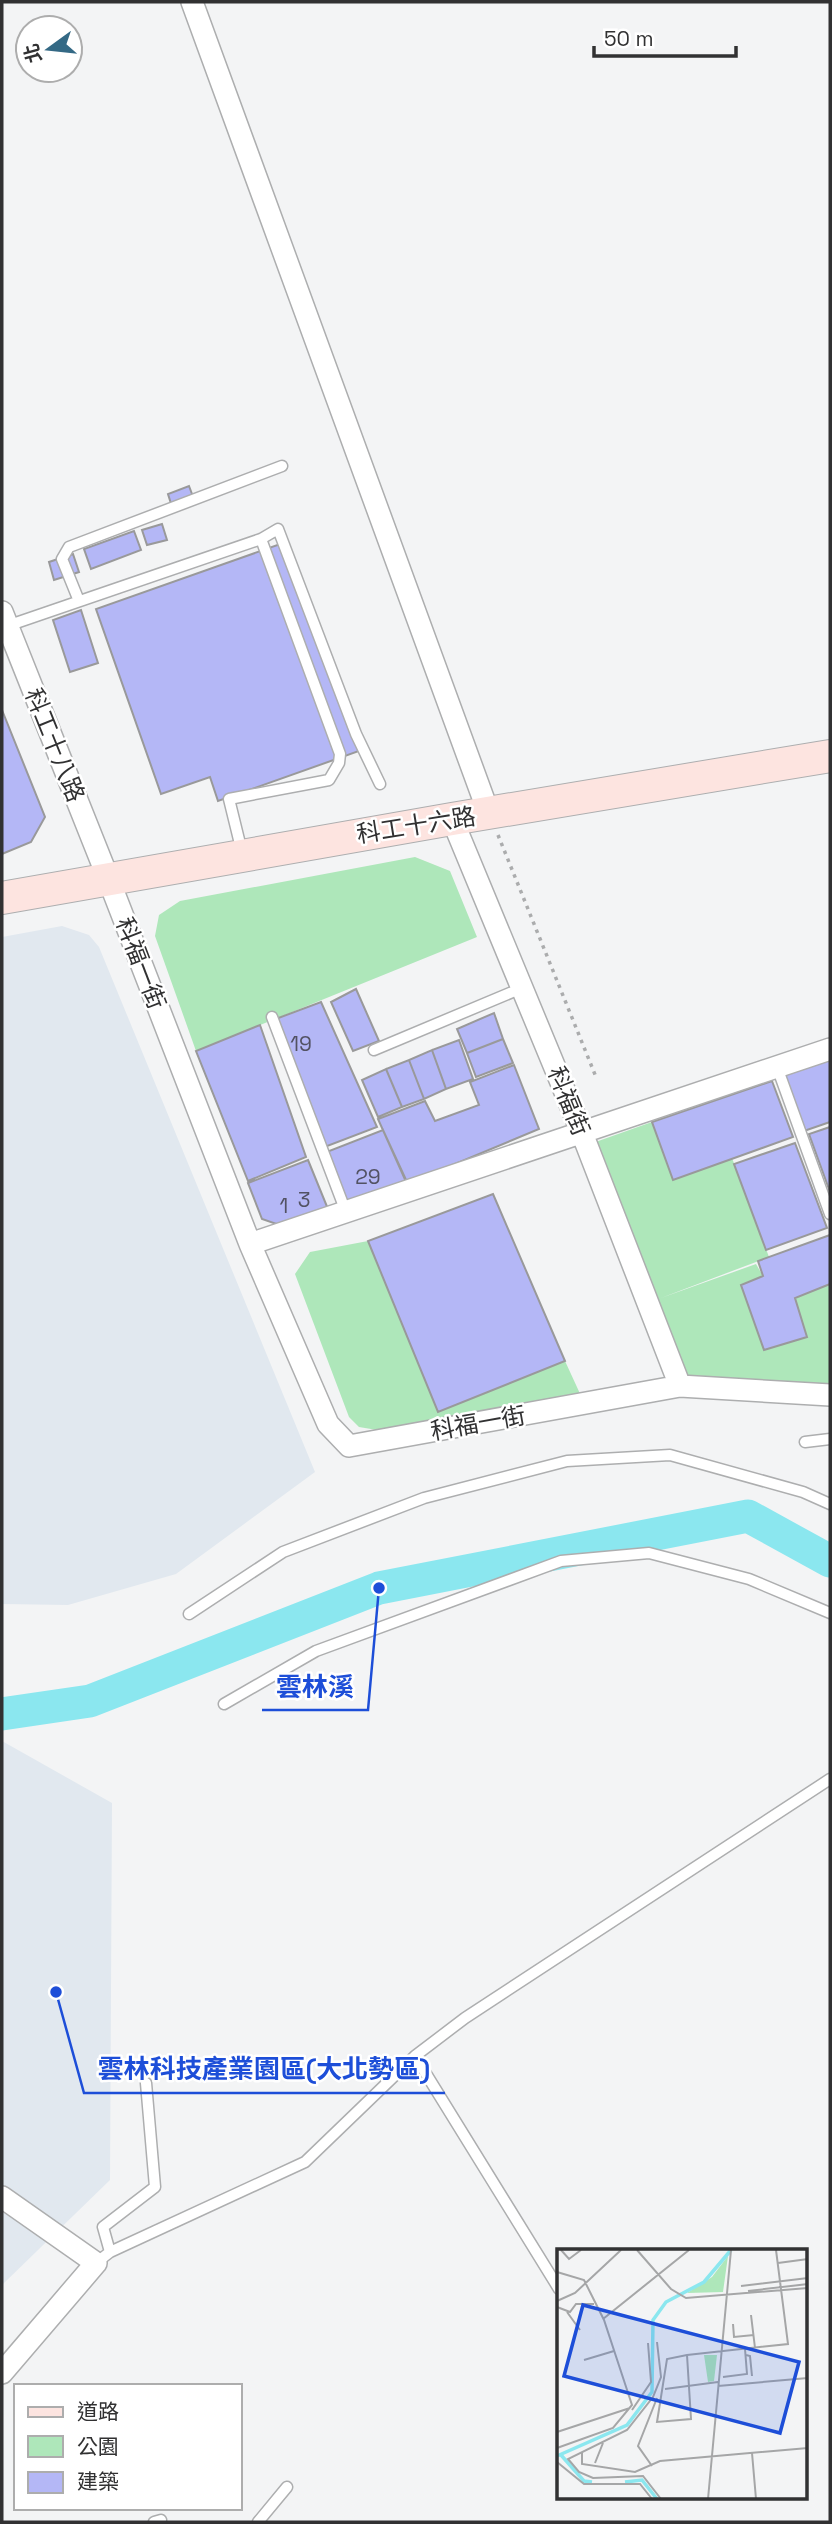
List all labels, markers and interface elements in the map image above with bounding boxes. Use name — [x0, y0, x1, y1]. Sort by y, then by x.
north arrow — [14, 14, 84, 84]
scale bar — [594, 14, 736, 58]
text: 50 m — [604, 25, 654, 52]
text: 北 — [19, 41, 48, 66]
street label: 科工十八路 — [18, 684, 92, 806]
street label: 科工十六路 — [354, 800, 478, 850]
street label: 科福一街 — [109, 913, 173, 1013]
house number: 19 — [290, 1030, 312, 1057]
street label: 科福街 — [541, 1062, 597, 1140]
house number: 29 — [355, 1163, 381, 1190]
house number: 3 — [298, 1186, 310, 1213]
house number: 1 — [280, 1192, 288, 1219]
street label: 科福一街 — [428, 1399, 528, 1447]
callout: 雲林溪 — [262, 1663, 368, 1710]
text: 雲林溪 — [276, 1670, 354, 1704]
callout: 雲林科技產業園區(大北勢區) — [84, 2046, 445, 2093]
text: 雲林科技產業園區(大北勢區) — [98, 2052, 430, 2086]
inset map — [557, 2249, 808, 2500]
legend — [14, 2384, 242, 2510]
text: 道路 — [77, 2398, 119, 2425]
text: 公園 — [77, 2433, 119, 2460]
text: 建築 — [77, 2468, 119, 2495]

